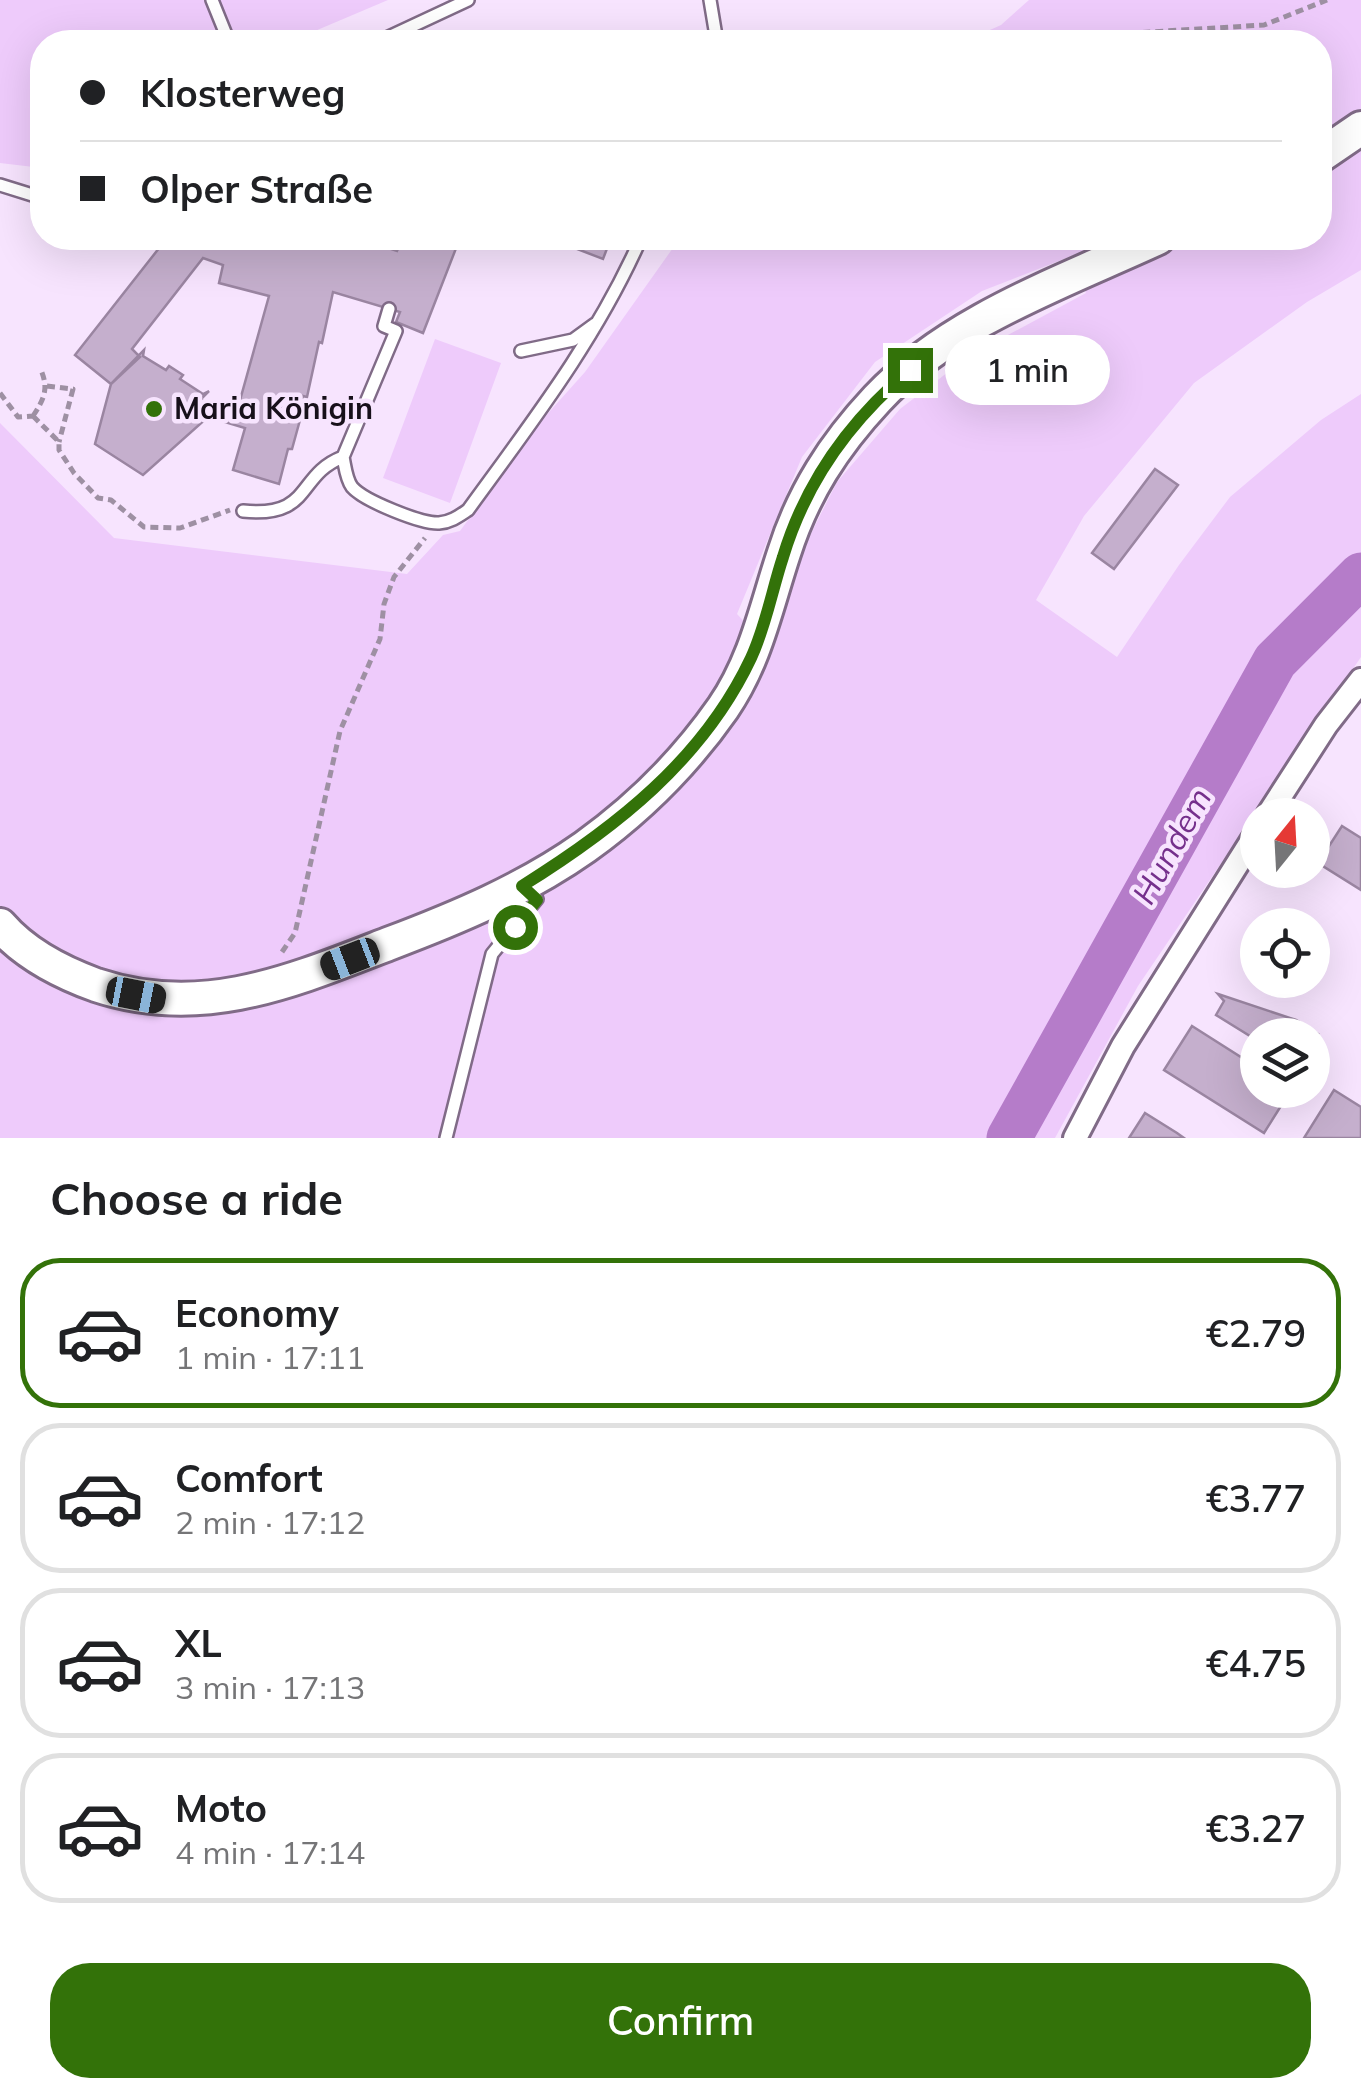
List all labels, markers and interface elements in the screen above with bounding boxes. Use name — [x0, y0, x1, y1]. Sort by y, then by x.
text: Klosterweg — [140, 69, 345, 117]
text: Olper Straße — [140, 165, 373, 213]
callout: 1 min — [945, 335, 1110, 405]
route end — [888, 348, 933, 393]
text: 1 min — [986, 350, 1069, 390]
place label: Maria Königin — [174, 389, 373, 427]
marker: Maria Königin — [143, 398, 165, 420]
water label: Hundem — [1123, 781, 1219, 911]
north arrow — [1240, 798, 1330, 888]
map controls — [1240, 798, 1330, 1108]
route start — [493, 905, 538, 950]
button: locate — [1240, 908, 1330, 998]
car — [317, 934, 383, 984]
car — [104, 975, 168, 1015]
button: layers — [1240, 1018, 1330, 1108]
text: Choose a ride — [50, 1170, 343, 1226]
icon: car — [55, 1288, 145, 1378]
text: Economy — [175, 1289, 339, 1337]
text: €2.79 — [1206, 1309, 1306, 1357]
text: 1 min · 17:11 — [175, 1337, 365, 1377]
icon: car — [55, 1453, 145, 1543]
text: Comfort — [175, 1454, 323, 1502]
text: €3.77 — [1206, 1474, 1306, 1522]
text: 2 min · 17:12 — [175, 1502, 365, 1542]
icon: car — [55, 1618, 145, 1708]
text: XL — [175, 1619, 222, 1667]
text: €4.75 — [1206, 1639, 1306, 1687]
text: 3 min · 17:13 — [175, 1667, 365, 1707]
icon: car — [55, 1783, 145, 1873]
text: Moto — [175, 1784, 267, 1832]
text: €3.27 — [1206, 1804, 1306, 1852]
text: 4 min · 17:14 — [175, 1832, 365, 1872]
button: Confirm — [50, 1963, 1311, 2078]

